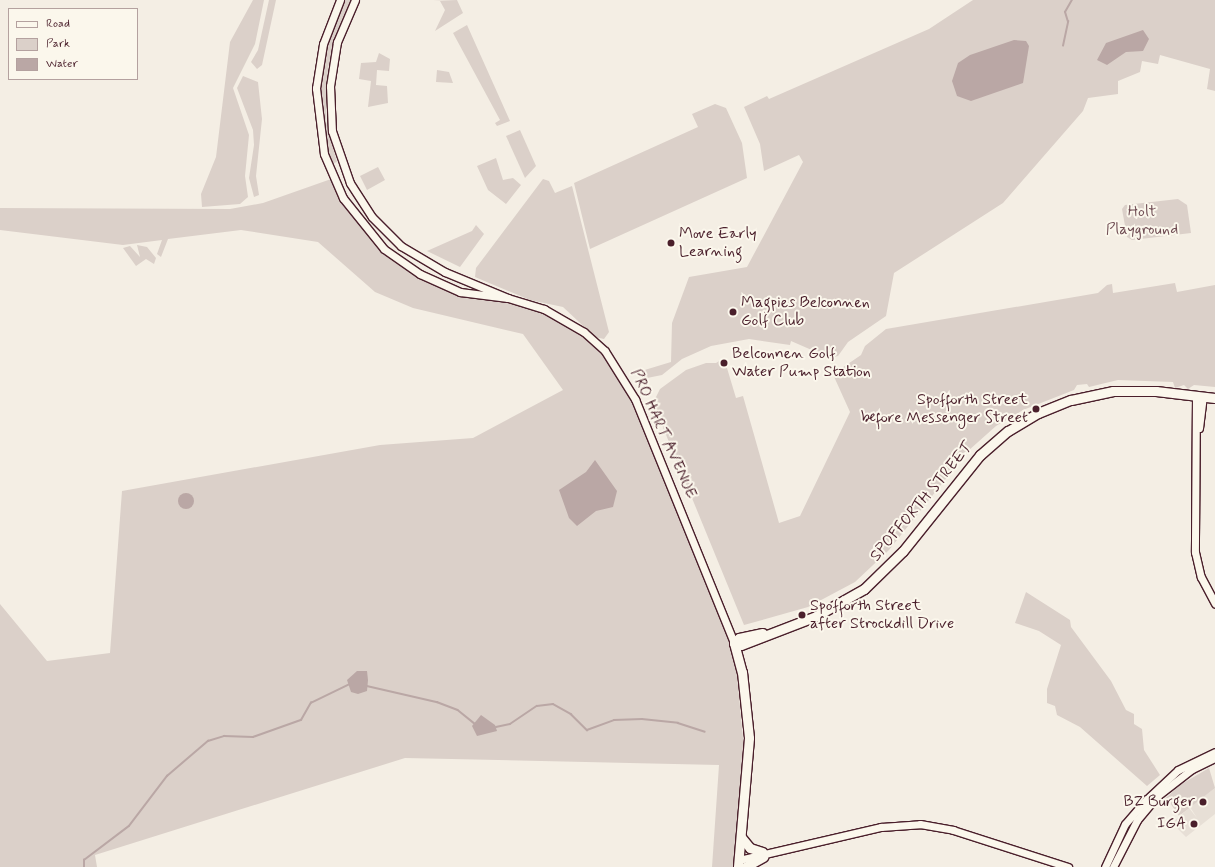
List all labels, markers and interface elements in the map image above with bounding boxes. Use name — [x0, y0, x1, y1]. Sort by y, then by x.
legend — [8, 8, 138, 80]
text: Road — [46, 16, 70, 32]
text: Park — [46, 36, 70, 52]
text: Water — [46, 56, 78, 72]
park label: Holt Playground — [1106, 202, 1178, 240]
place label: Move Early Learning — [679, 224, 753, 262]
marker: Move Early Learning — [666, 238, 676, 248]
place label: Magpies Belconnen Golf Club — [741, 293, 872, 331]
marker: Magpies Belconnen Golf Club — [728, 307, 738, 317]
place label: Belconnen Golf Water Pump Station — [732, 344, 869, 382]
marker: Belconnen Golf Water Pump Station — [719, 358, 729, 368]
street label: PRO HART AVENUE — [626, 366, 700, 502]
place label: Spofforth Street before Messenger Street — [859, 390, 1028, 428]
marker: Spofforth Street before Messenger Street — [1031, 404, 1041, 414]
street label: SPOFFORTH STREET — [866, 438, 978, 566]
place label: Spofforth Street after Strockdill Drive — [810, 596, 953, 634]
marker: Spofforth Street after Strockdill Drive — [797, 610, 807, 620]
place label: BZ Burger — [1124, 792, 1195, 812]
marker: BZ Burger — [1198, 797, 1208, 807]
place label: IGA — [1157, 814, 1186, 834]
marker: IGA — [1189, 819, 1199, 829]

